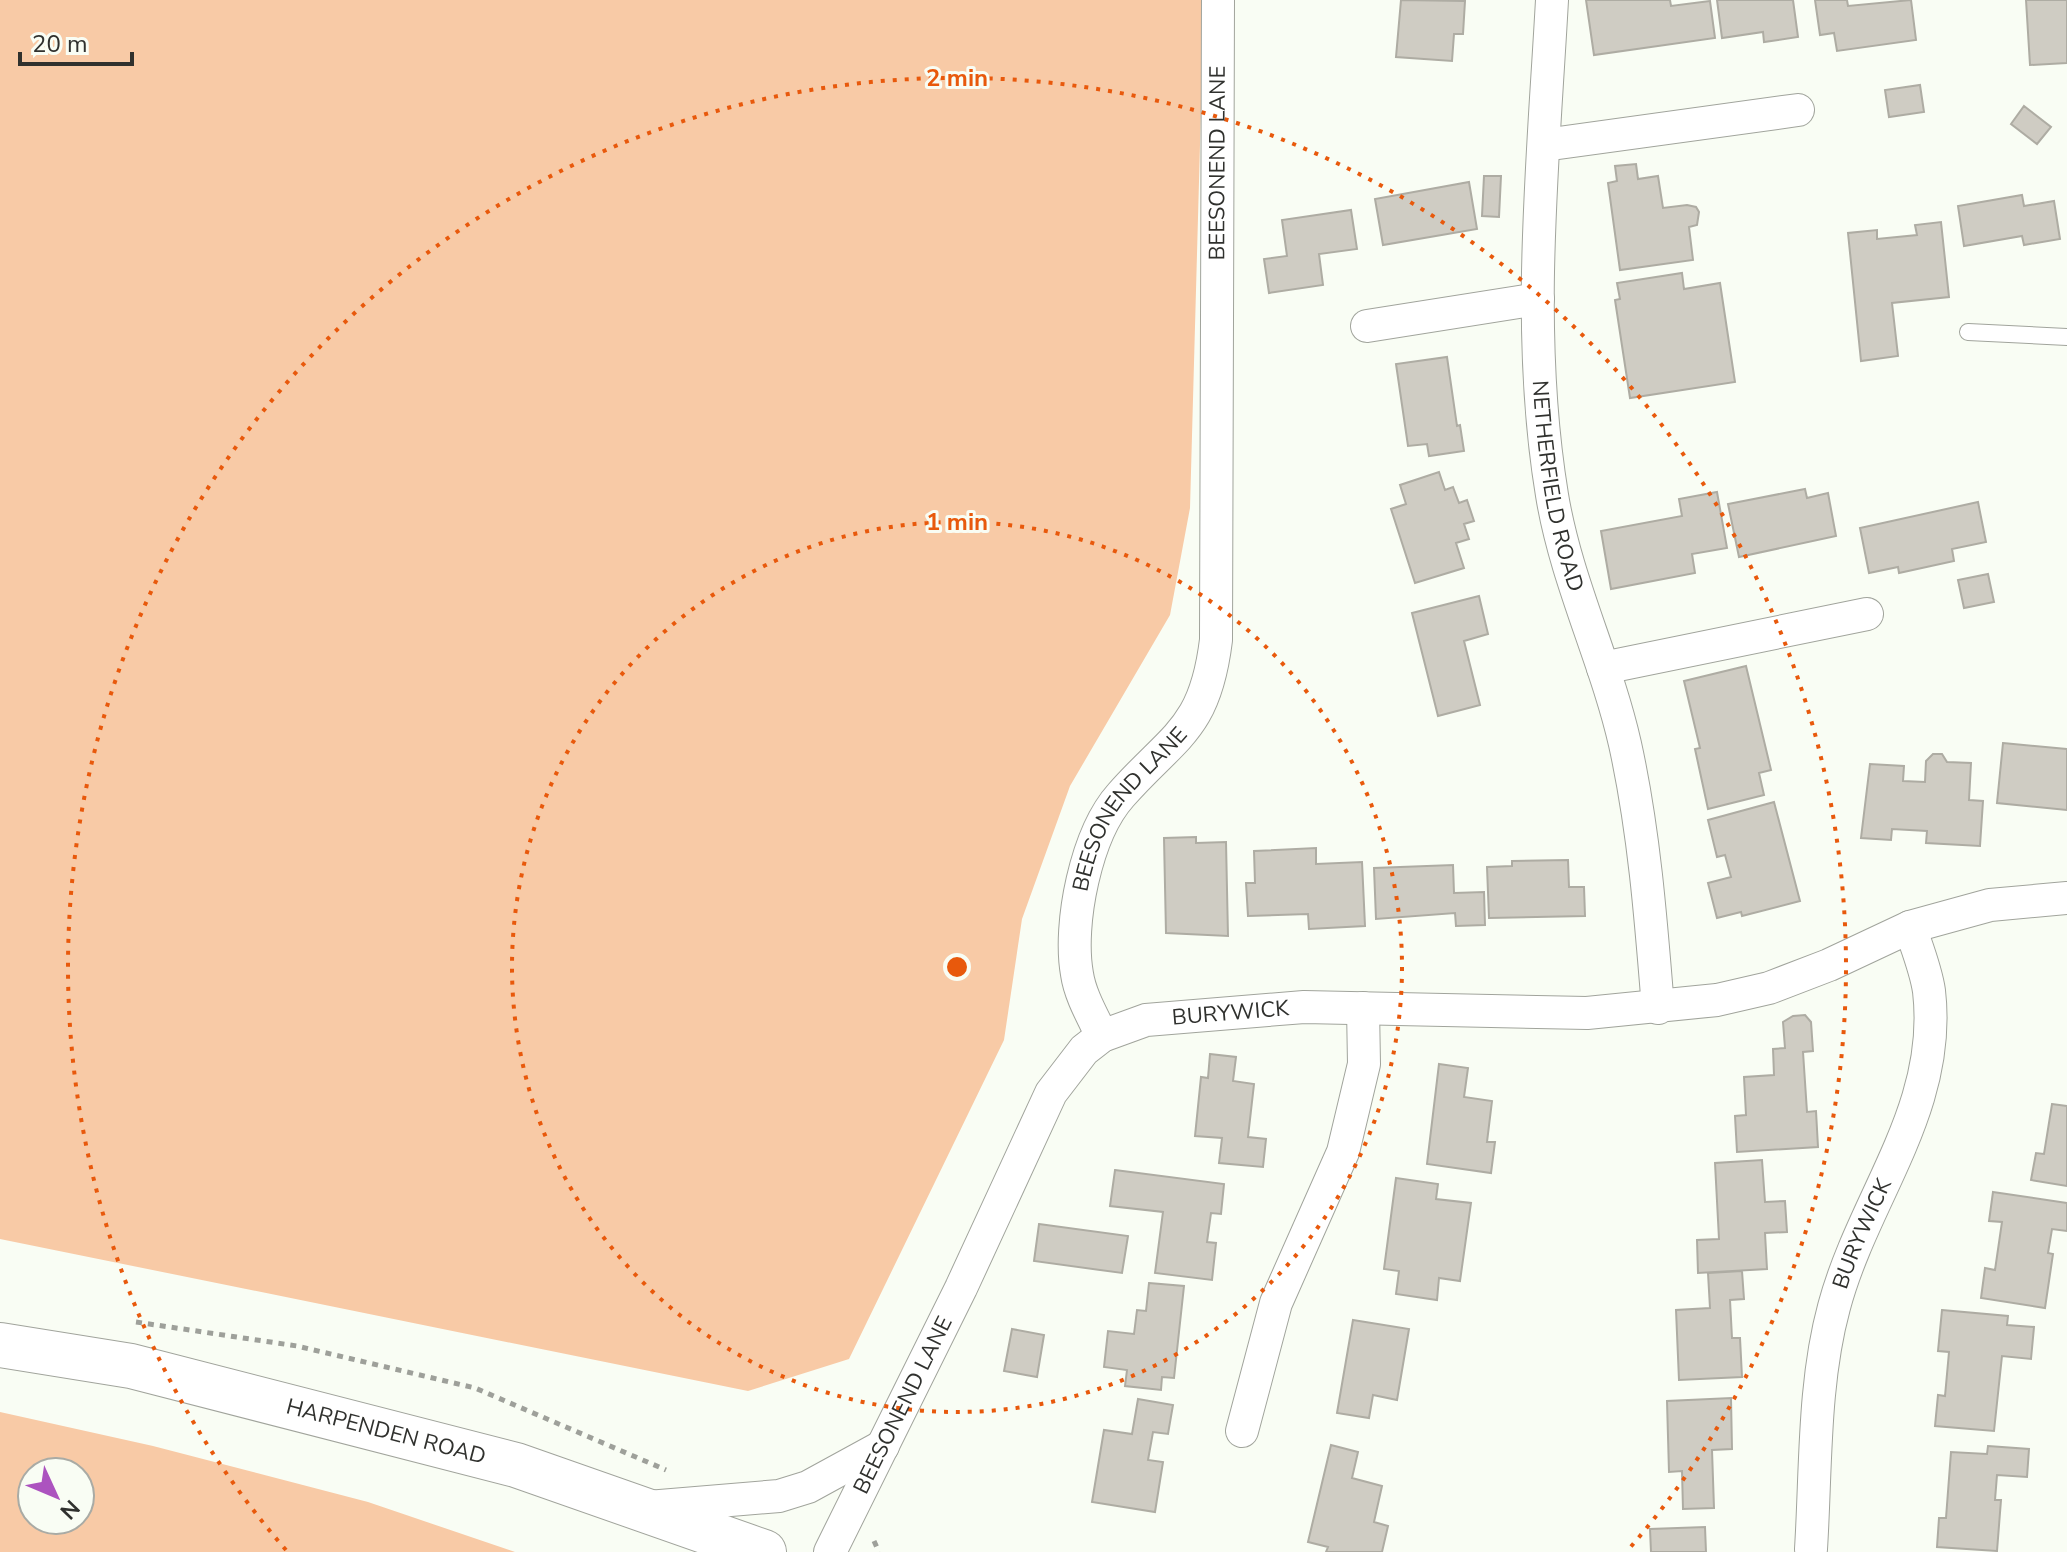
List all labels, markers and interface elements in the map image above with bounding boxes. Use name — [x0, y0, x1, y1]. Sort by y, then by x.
scale bar — [20, 16, 132, 66]
text: 20 m — [32, 28, 88, 60]
text: 2 min — [926, 62, 988, 94]
street label: BEESONEND LANE — [1202, 66, 1233, 261]
street label: NETHERFIELD ROAD — [1525, 379, 1591, 595]
text: 1 min — [926, 506, 988, 538]
street label: BEESONEND LANE — [1066, 721, 1194, 894]
centre of rings — [943, 953, 971, 981]
street label: BURYWICK — [1171, 993, 1291, 1033]
street label: BURYWICK — [1825, 1173, 1899, 1293]
street label: BEESONEND LANE — [846, 1311, 960, 1499]
street label: HARPENDEN ROAD — [283, 1391, 489, 1472]
north arrow — [16, 1456, 96, 1536]
text: N — [53, 1493, 86, 1526]

